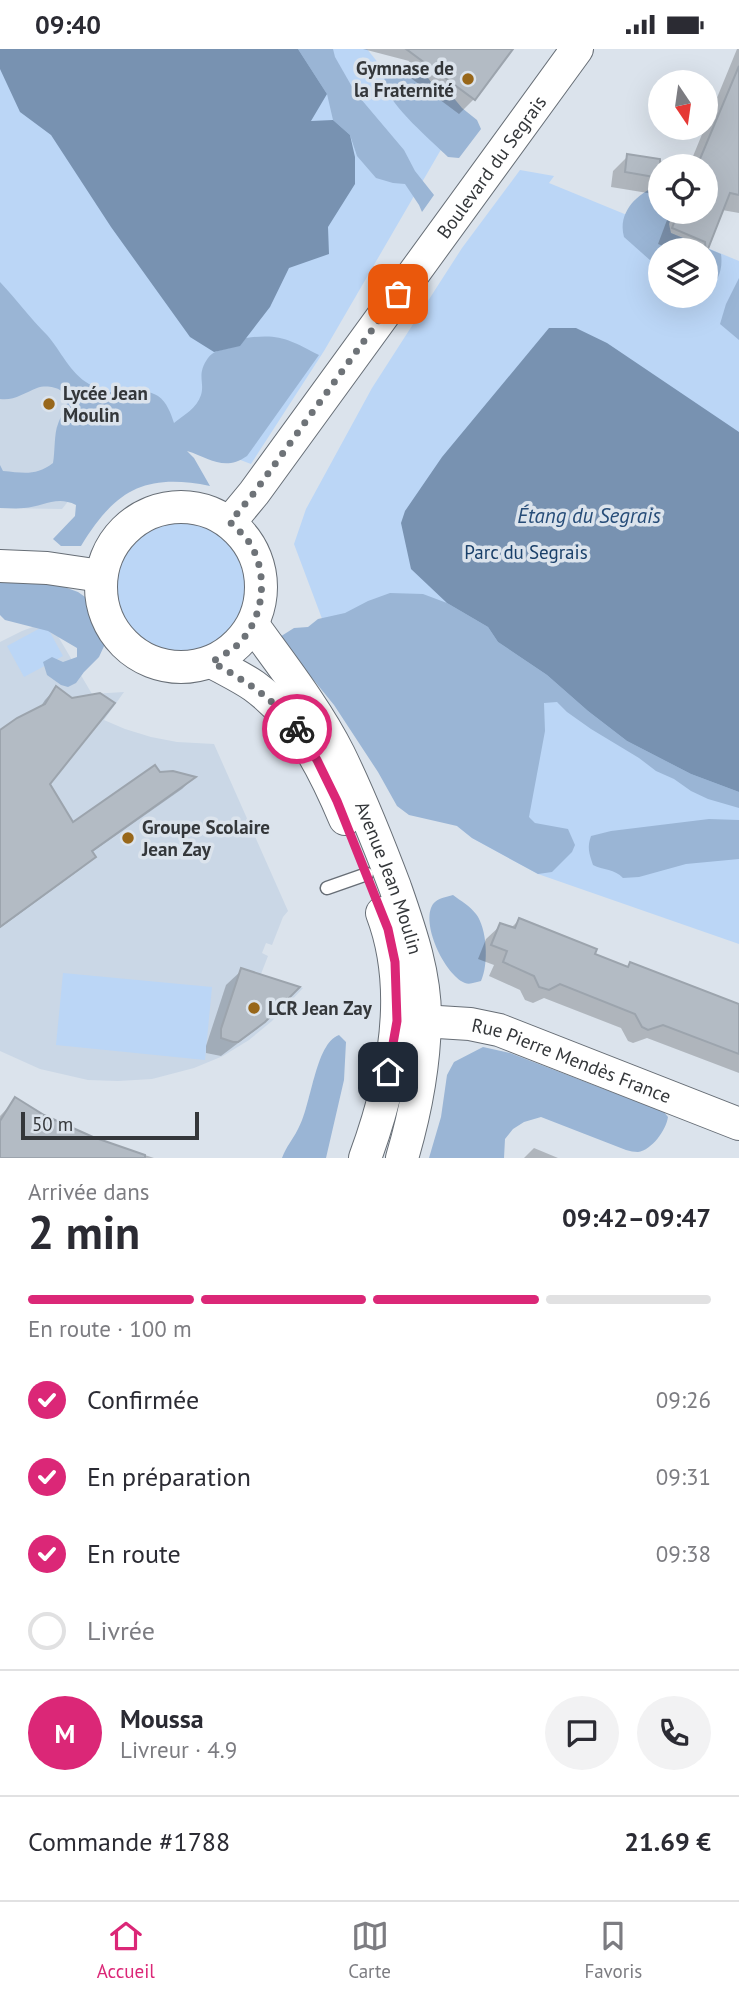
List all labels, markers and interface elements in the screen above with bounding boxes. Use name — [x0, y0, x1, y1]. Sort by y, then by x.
text: 09:40 — [35, 8, 101, 41]
place label: Gymnase de la Fraternité — [354, 56, 454, 102]
north arrow — [648, 70, 718, 140]
map controls — [648, 70, 718, 308]
marker: Gymnase de la Fraternité — [460, 71, 476, 87]
street label: Boulevard du Segrais — [431, 91, 551, 243]
button: locate — [648, 154, 718, 224]
button: layers — [648, 238, 718, 308]
pin — [368, 264, 428, 324]
icon: bag — [379, 275, 417, 313]
place label: Lycée Jean Moulin — [63, 381, 148, 427]
marker: Lycée Jean Moulin — [41, 396, 57, 412]
water label: Étang du Segrais — [517, 502, 661, 529]
park label: Parc du Segrais — [464, 540, 588, 564]
courier — [262, 694, 332, 764]
icon: bike — [278, 710, 316, 748]
street label: Avenue Jean Moulin — [350, 798, 428, 957]
place label: Groupe Scolaire Jean Zay — [141, 815, 270, 861]
marker: Groupe Scolaire Jean Zay — [120, 830, 136, 846]
place label: LCR Jean Zay — [268, 996, 373, 1020]
marker: LCR Jean Zay — [246, 1000, 262, 1016]
street label: Rue Pierre Mendès France — [470, 1013, 675, 1108]
pin — [358, 1042, 418, 1102]
icon: home — [369, 1053, 407, 1091]
scale bar — [21, 1109, 200, 1141]
text: 50 m — [32, 1112, 73, 1136]
text: Arrivée dans — [28, 1177, 149, 1206]
text: 09:42–09:47 — [562, 1201, 711, 1234]
text: 2 min — [28, 1202, 140, 1262]
text: En route · 100 m — [28, 1314, 192, 1343]
icon: check — [28, 1381, 66, 1419]
text: Confirmée — [87, 1383, 199, 1416]
text: 09:26 — [656, 1385, 711, 1414]
icon: check — [28, 1458, 66, 1496]
text: En préparation — [87, 1460, 251, 1493]
text: 09:31 — [656, 1462, 711, 1491]
icon: check — [28, 1535, 66, 1573]
text: En route — [87, 1537, 181, 1570]
text: 09:38 — [656, 1539, 711, 1568]
text: Livrée — [87, 1614, 155, 1647]
button: chat — [545, 1696, 619, 1770]
button: phone — [637, 1696, 711, 1770]
text: Moussa — [120, 1702, 204, 1735]
text: M — [55, 1717, 75, 1750]
text: Livreur · 4.9 — [120, 1735, 237, 1764]
text: Commande #1788 — [28, 1825, 230, 1858]
text: 21.69 € — [624, 1825, 711, 1858]
tab: Accueil — [97, 1917, 155, 1983]
tab: Carte — [348, 1917, 391, 1983]
tab: Favoris — [584, 1917, 642, 1983]

